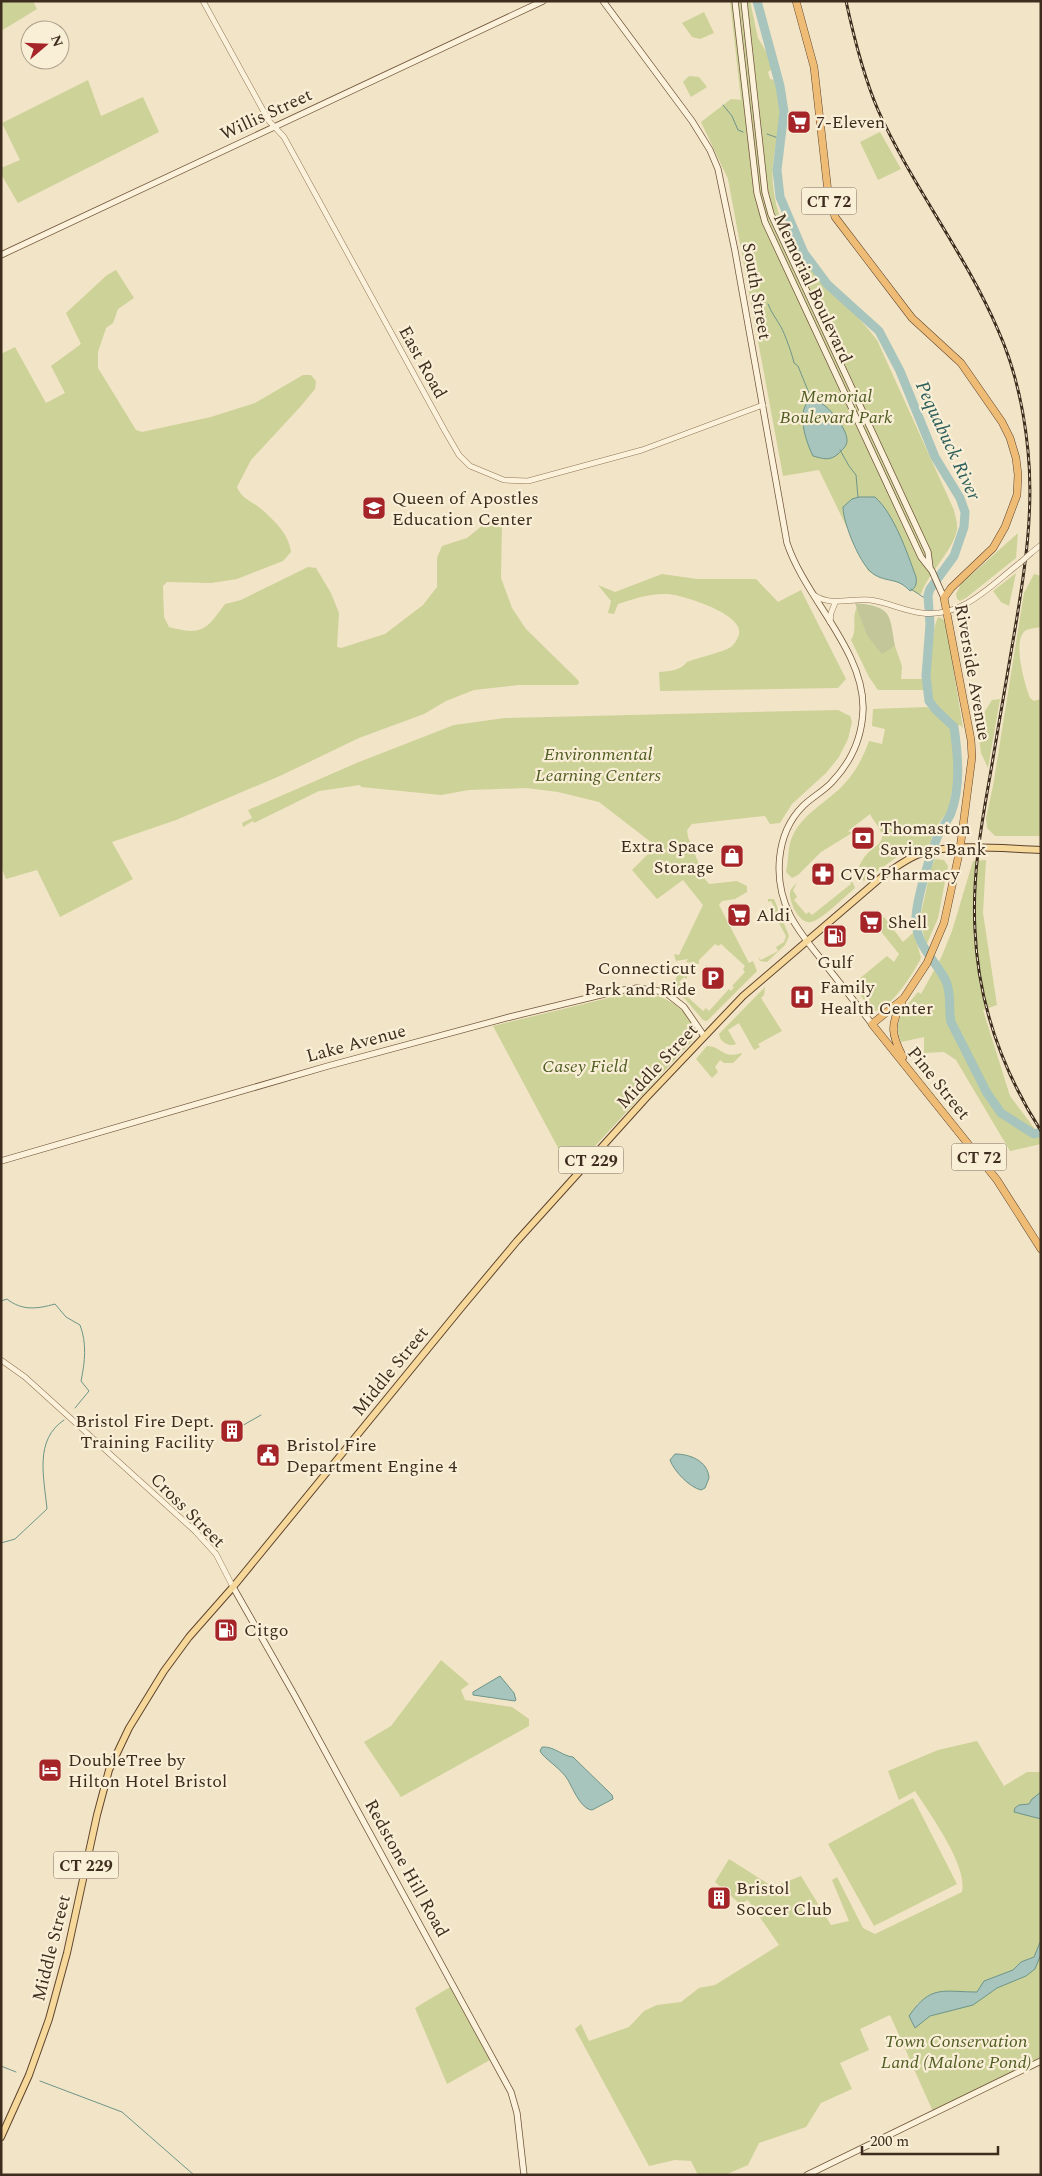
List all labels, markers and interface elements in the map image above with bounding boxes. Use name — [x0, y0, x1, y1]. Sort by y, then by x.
north arrow — [20, 20, 70, 70]
text: N — [45, 32, 69, 50]
street label: Willis Street — [216, 81, 317, 148]
supermarket icon: 7-Eleven — [786, 109, 812, 135]
place label: 7-Eleven — [816, 109, 885, 136]
road number: CT 72 — [802, 188, 856, 215]
street label: Memorial Boulevard — [766, 209, 859, 368]
street label: South Street — [735, 240, 778, 342]
street label: East Road — [391, 321, 454, 404]
water label: Pequabuck River — [907, 376, 988, 506]
park label: Memorial Boulevard Park — [780, 383, 893, 431]
place label: Queen of Apostles Education Center — [392, 485, 539, 533]
school or university icon: Queen of Apostles Education Center — [361, 495, 387, 521]
street label: Riverside Avenue — [947, 602, 998, 742]
park label: Environmental Learning Centers — [535, 741, 662, 789]
place label: Thomaston Savings Bank — [880, 815, 986, 863]
bank icon: Thomaston Savings Bank — [850, 825, 876, 851]
place label: Extra Space Storage — [620, 833, 714, 881]
shop icon: Extra Space Storage — [719, 843, 745, 869]
pharmacy icon: CVS Pharmacy — [810, 861, 836, 887]
place label: CVS Pharmacy — [840, 861, 961, 888]
supermarket icon: Aldi — [726, 902, 752, 928]
place label: Aldi — [756, 902, 790, 929]
supermarket icon: Shell — [858, 909, 884, 935]
place label: Shell — [888, 909, 927, 936]
fuel station icon: Gulf — [822, 923, 848, 949]
place label: Gulf — [817, 949, 855, 976]
place label: Connecticut Park and Ride — [584, 955, 696, 1003]
parking icon: Connecticut Park and Ride — [700, 965, 726, 991]
place label: Family Health Center — [820, 974, 933, 1022]
hospital icon: Family Health Center — [789, 984, 815, 1010]
street label: Lake Avenue — [303, 1017, 409, 1070]
street label: Middle Street — [610, 1017, 704, 1115]
street label: Pine Street — [900, 1041, 977, 1126]
park label: Casey Field — [542, 1053, 628, 1080]
road number: CT 72 — [952, 1144, 1006, 1170]
road number: CT 229 — [558, 1146, 624, 1174]
street label: Middle Street — [346, 1321, 435, 1422]
place label: Bristol Fire Dept. Training Facility — [75, 1408, 215, 1456]
building icon: Bristol Fire Dept. Training Facility — [219, 1418, 245, 1444]
place label: Bristol Fire Department Engine 4 — [286, 1432, 457, 1480]
public building icon: Bristol Fire Department Engine 4 — [255, 1442, 281, 1468]
street label: Cross Street — [144, 1466, 232, 1554]
fuel station icon: Citgo — [213, 1617, 239, 1643]
place label: Citgo — [244, 1617, 288, 1644]
place label: DoubleTree by Hilton Hotel Bristol — [68, 1747, 227, 1795]
hotel icon: DoubleTree by Hilton Hotel Bristol — [37, 1757, 63, 1783]
street label: Redstone Hill Road — [357, 1794, 456, 1942]
road number: CT 229 — [54, 1852, 118, 1878]
place label: Bristol Soccer Club — [736, 1875, 832, 1923]
building icon: Bristol Soccer Club — [706, 1885, 732, 1911]
street label: Middle Street — [25, 1892, 78, 2004]
park label: Town Conservation Land (Malone Pond) — [881, 2028, 1031, 2076]
scale bar — [862, 2124, 998, 2156]
text: 200 m — [870, 2130, 909, 2153]

